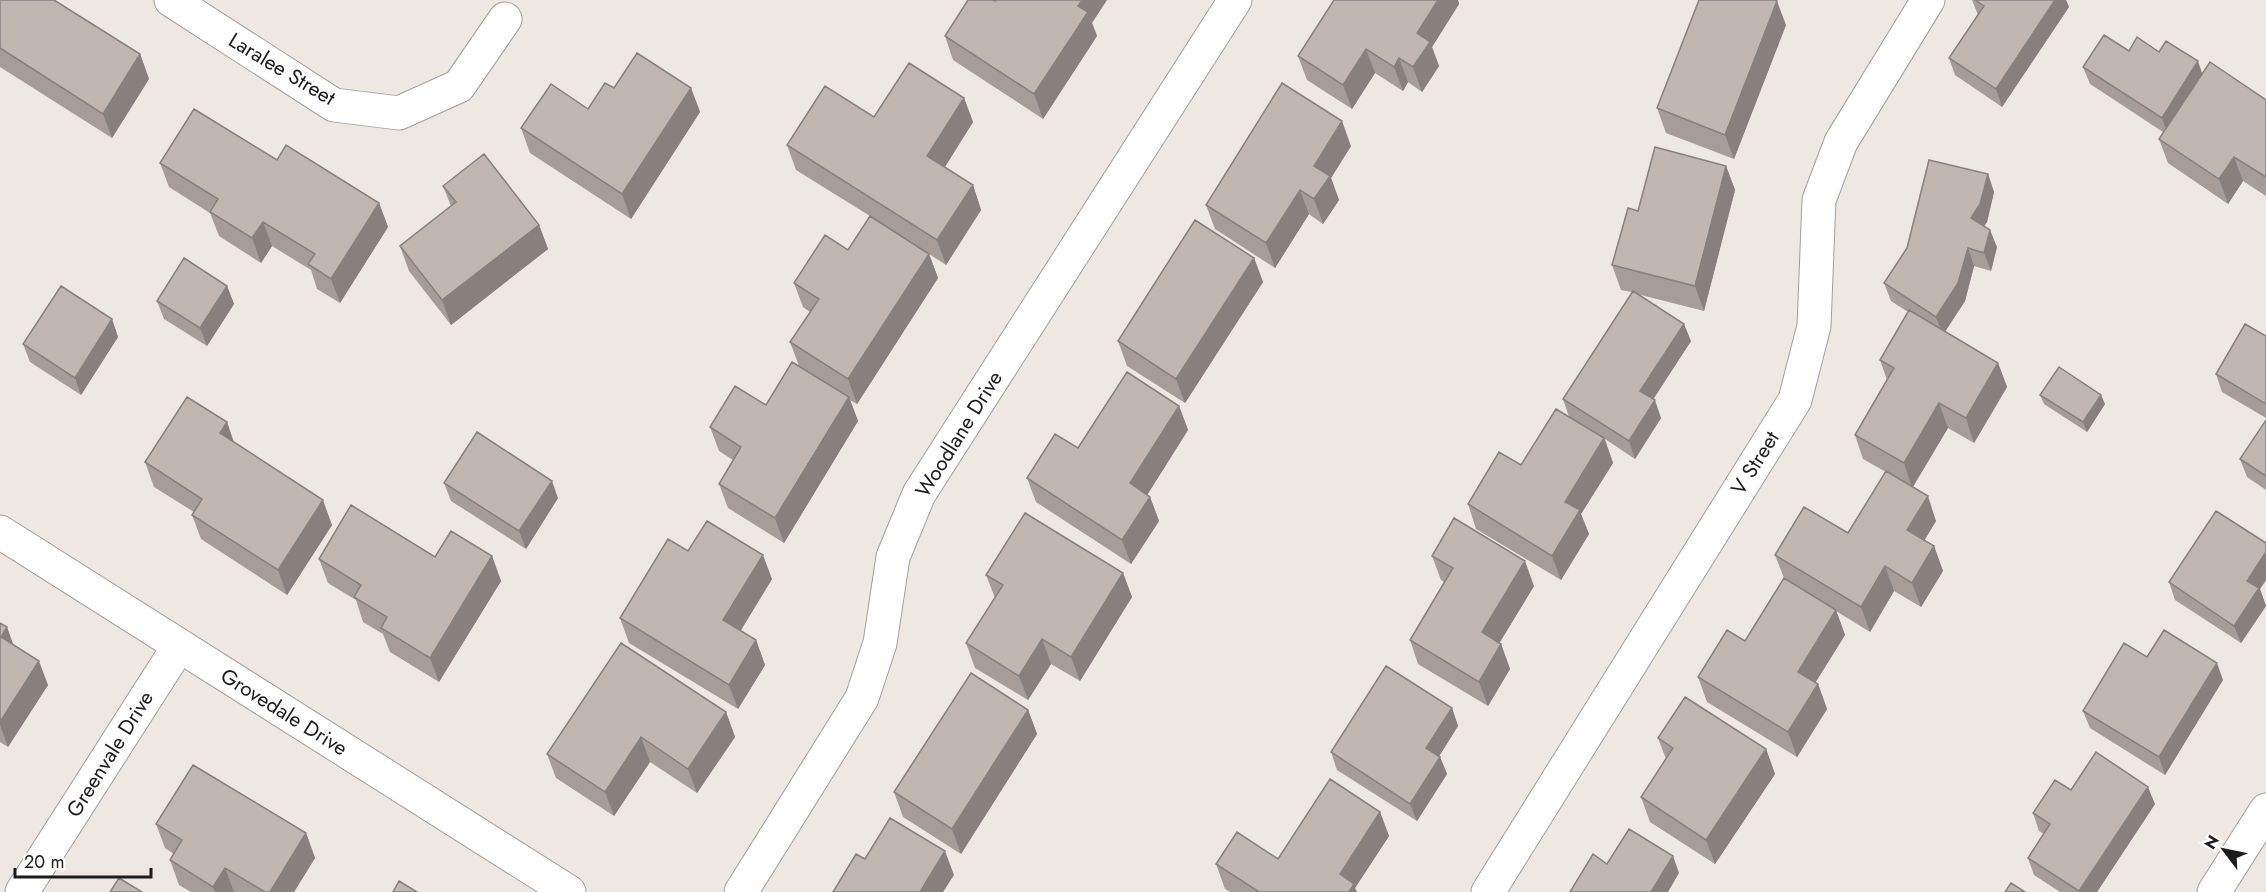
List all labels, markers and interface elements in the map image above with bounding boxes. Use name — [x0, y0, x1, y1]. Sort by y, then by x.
street label: Laralee Street — [223, 25, 341, 113]
street label: Woodlane Drive — [908, 365, 1010, 503]
street label: V Street — [1724, 425, 1786, 501]
street label: Grovedale Drive — [215, 661, 353, 763]
street label: Greenvale Drive — [59, 685, 161, 823]
north arrow — [2194, 820, 2254, 880]
text: N — [2199, 831, 2225, 854]
scale bar — [15, 841, 152, 879]
text: 20 m — [24, 849, 64, 875]

